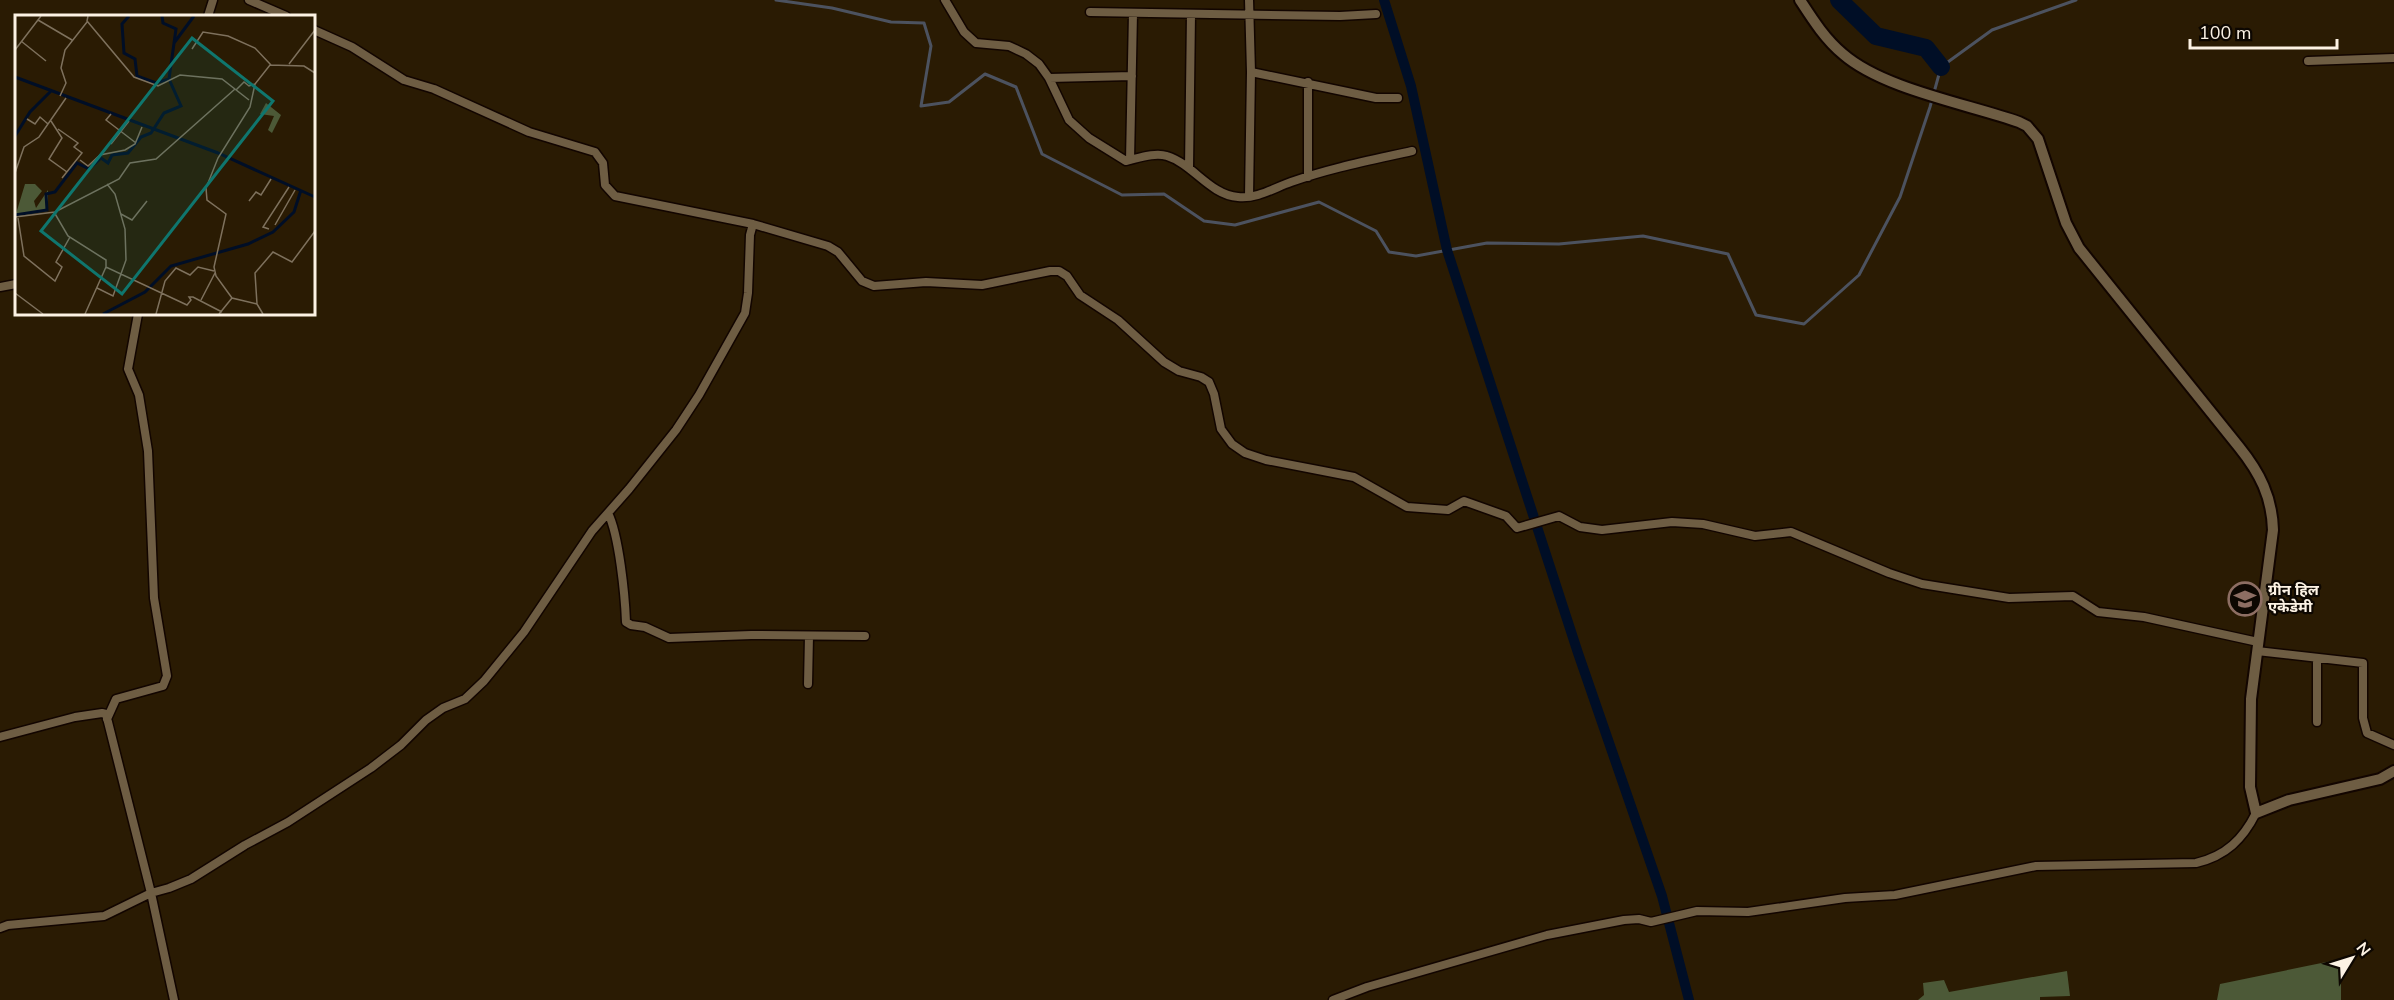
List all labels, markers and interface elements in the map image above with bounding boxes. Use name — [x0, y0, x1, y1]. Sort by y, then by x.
scale bar — [2190, 12, 2337, 50]
inset map — [15, 15, 315, 315]
text: 100 m — [2199, 21, 2251, 45]
place label: ग्रीन हिल एकेडेमी — [2268, 580, 2320, 617]
school or university icon: ग्रीन हिल एकेडेमी — [2227, 581, 2263, 617]
north arrow — [2322, 928, 2382, 988]
text: N — [2351, 938, 2375, 961]

